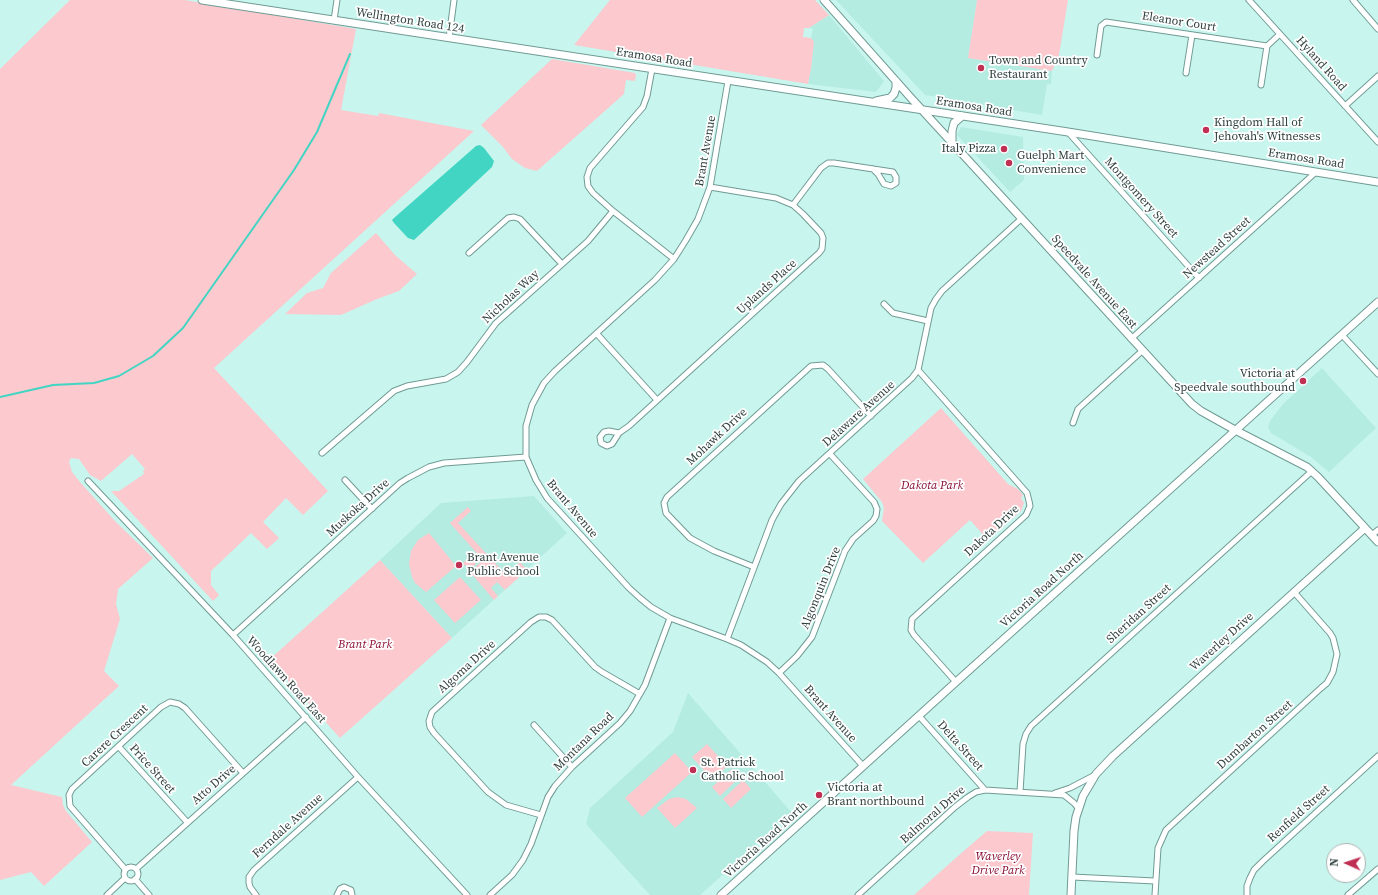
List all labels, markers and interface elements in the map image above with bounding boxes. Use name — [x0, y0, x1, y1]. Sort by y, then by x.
street label: Wellington Road 124 — [355, 5, 465, 37]
street label: Eleanor Court — [1141, 9, 1217, 35]
street label: Hyland Road — [1293, 34, 1349, 94]
street label: Eramosa Road — [615, 45, 693, 71]
place label: Town and Country Restaurant — [989, 54, 1088, 82]
marker: Town and Country Restaurant — [976, 63, 986, 73]
street label: Eramosa Road — [935, 94, 1013, 120]
street label: Brant Avenue — [693, 114, 719, 188]
place label: Kingdom Hall of Jehovah's Witnesses — [1214, 116, 1320, 144]
marker: Kingdom Hall of Jehovah's Witnesses — [1201, 125, 1211, 135]
place label: Italy Pizza — [941, 142, 996, 156]
marker: Italy Pizza — [999, 144, 1009, 154]
street label: Eramosa Road — [1267, 146, 1345, 172]
place label: Guelph Mart Convenience — [1017, 149, 1086, 177]
street label: Montgomery Street — [1101, 155, 1181, 241]
marker: Guelph Mart Convenience — [1004, 158, 1014, 168]
street label: Newstead Street — [1180, 214, 1254, 282]
street label: Speedvale Avenue East — [1048, 232, 1140, 332]
street label: Uplands Place — [734, 256, 800, 318]
street label: Nicholas Way — [480, 267, 542, 327]
place label: Victoria at Speedvale southbound — [1174, 367, 1295, 395]
marker: Victoria at Speedvale southbound — [1298, 376, 1308, 386]
street label: Delaware Avenue — [820, 378, 898, 450]
street label: Mohawk Drive — [684, 405, 750, 469]
street label: Muskoka Drive — [324, 476, 392, 540]
street label: Brant Avenue — [543, 477, 601, 541]
park label: Dakota Park — [901, 479, 963, 493]
street label: Dakota Drive — [962, 502, 1022, 560]
street label: Algonquin Drive — [798, 545, 844, 631]
street label: Victoria Road North — [997, 549, 1087, 631]
place label: Brant Avenue Public School — [467, 551, 539, 579]
marker: Brant Avenue Public School — [454, 560, 464, 570]
street label: Sheridan Street — [1104, 581, 1174, 647]
street label: Waverley Drive — [1187, 610, 1257, 674]
street label: Woodlawn Road East — [243, 634, 329, 726]
street label: Algoma Drive — [435, 637, 499, 697]
park label: Brant Park — [338, 638, 392, 652]
street label: Brant Avenue — [801, 682, 859, 746]
street label: Dumbarton Street — [1214, 697, 1296, 773]
street label: Carere Crescent — [79, 702, 151, 770]
street label: Montana Road — [551, 710, 617, 774]
street label: Delta Street — [934, 718, 986, 774]
street label: Price Street — [126, 741, 178, 797]
place label: St. Patrick Catholic School — [701, 756, 784, 784]
street label: Atto Drive — [189, 762, 239, 808]
marker: St. Patrick Catholic School — [688, 765, 698, 775]
place label: Victoria at Brant northbound — [827, 781, 924, 809]
street label: Renfield Street — [1265, 782, 1333, 846]
street label: Balmoral Drive — [898, 783, 968, 847]
marker: Victoria at Brant northbound — [814, 790, 824, 800]
street label: Ferndale Avenue — [250, 791, 326, 861]
street label: Victoria Road North — [721, 799, 811, 881]
north arrow — [1326, 843, 1366, 883]
park label: Waverley Drive Park — [971, 850, 1025, 878]
text: N — [1327, 858, 1342, 867]

